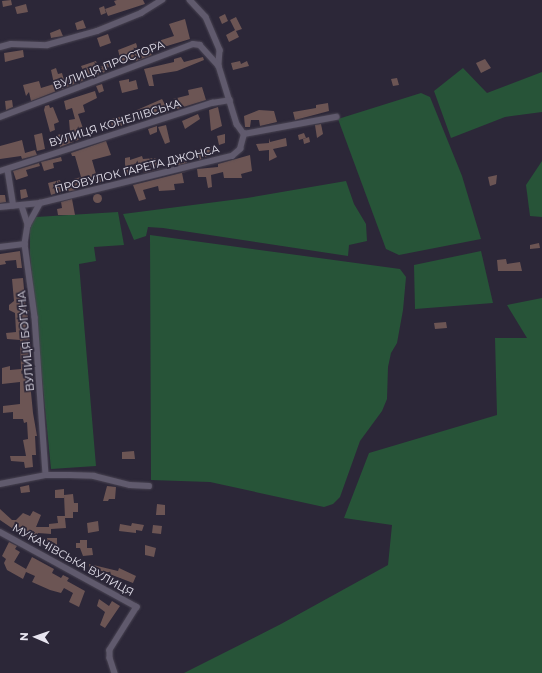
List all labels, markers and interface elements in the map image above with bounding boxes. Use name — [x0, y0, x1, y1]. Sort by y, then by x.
street label: ВУЛИЦЯ ПРОСТОРА — [51, 38, 167, 92]
street label: ВУЛИЦЯ КОНЕЛІВСЬКА — [47, 97, 183, 149]
street label: ПРОВУЛОК ГАРЕТА ДЖОНСА — [53, 142, 221, 196]
street label: ВУЛИЦЯ БОГУНА — [15, 290, 37, 392]
street label: МУКАЧІВСЬКА ВУЛИЦЯ — [10, 521, 136, 599]
north arrow — [16, 617, 56, 657]
text: N — [17, 632, 31, 641]

